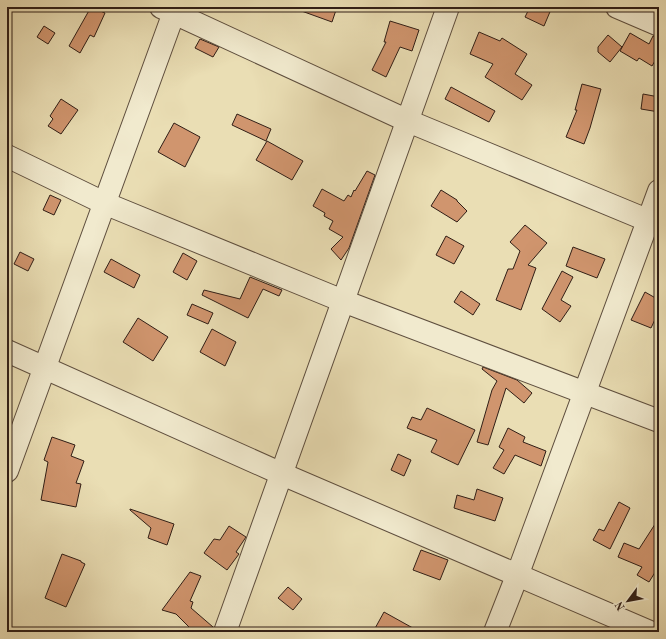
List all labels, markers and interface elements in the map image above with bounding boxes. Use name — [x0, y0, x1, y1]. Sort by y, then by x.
north arrow — [608, 581, 648, 621]
text: N — [614, 599, 628, 612]

